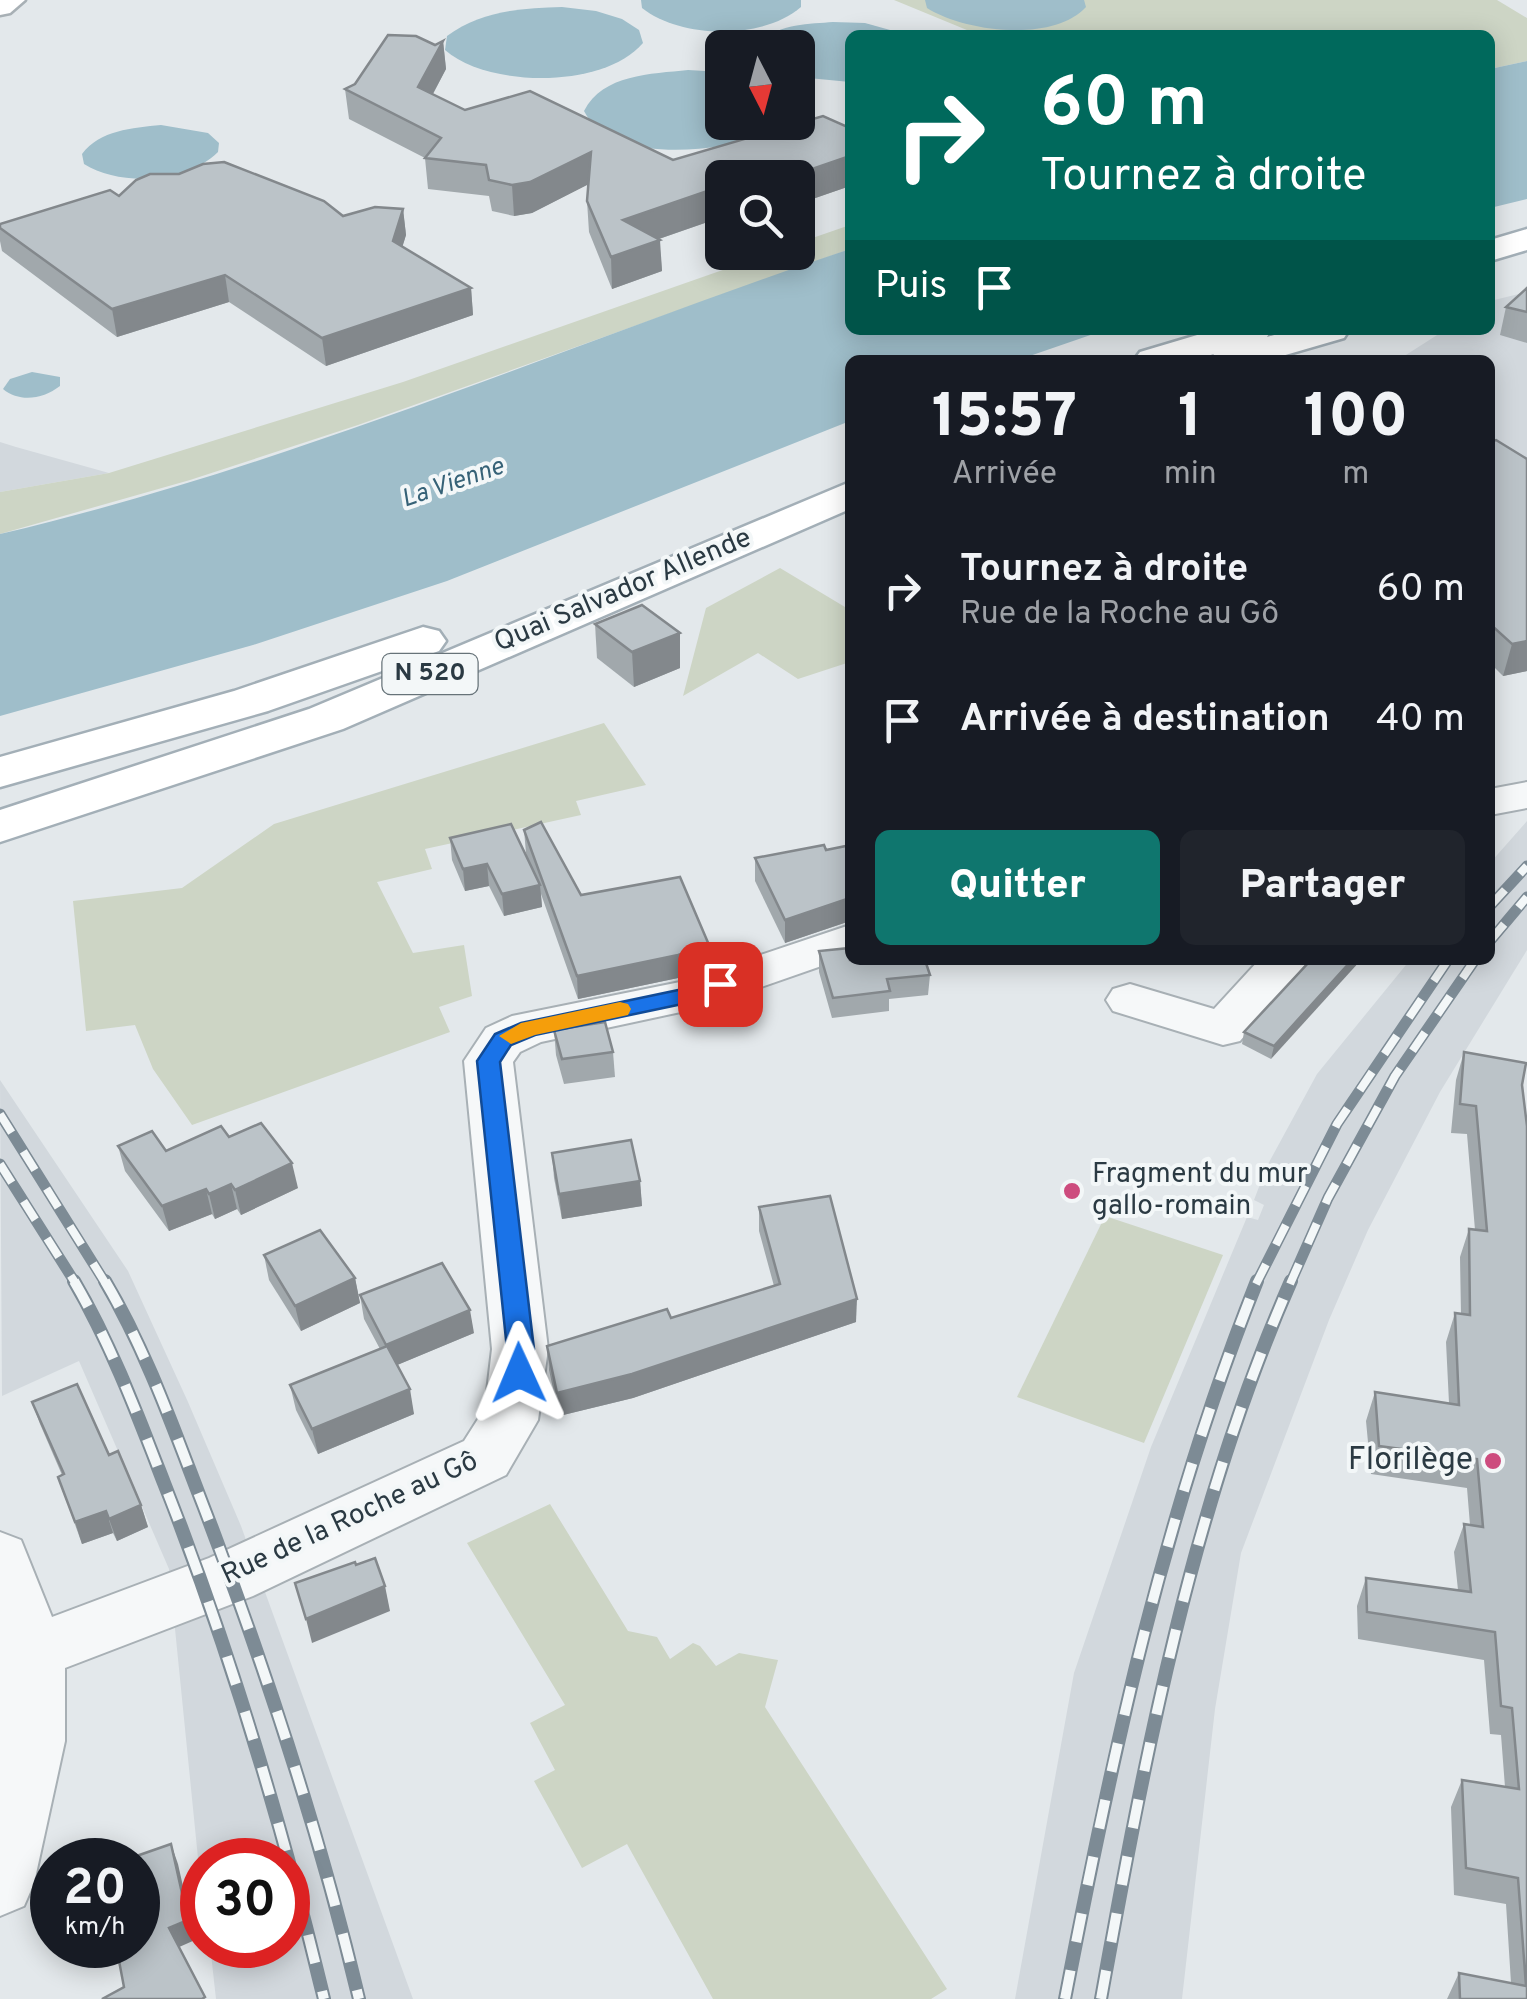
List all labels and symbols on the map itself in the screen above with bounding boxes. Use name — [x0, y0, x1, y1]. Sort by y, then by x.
north arrow — [705, 30, 815, 140]
water label: La Vienne — [398, 451, 509, 516]
street label: Quai Salvador Allende — [489, 520, 757, 662]
road number: N 520 — [382, 654, 478, 694]
pin — [678, 942, 763, 1027]
place label: Fragment du mur gallo-romain — [1092, 1157, 1308, 1225]
marker: Fragment du mur gallo-romain — [1061, 1180, 1083, 1202]
position arrow — [467, 1321, 571, 1425]
place label: Florilège — [1348, 1441, 1473, 1481]
street label: Rue de la Roche au Gô — [216, 1444, 484, 1594]
marker: Florilège — [1482, 1450, 1504, 1472]
speed limit sign: 30 — [180, 1838, 310, 1968]

